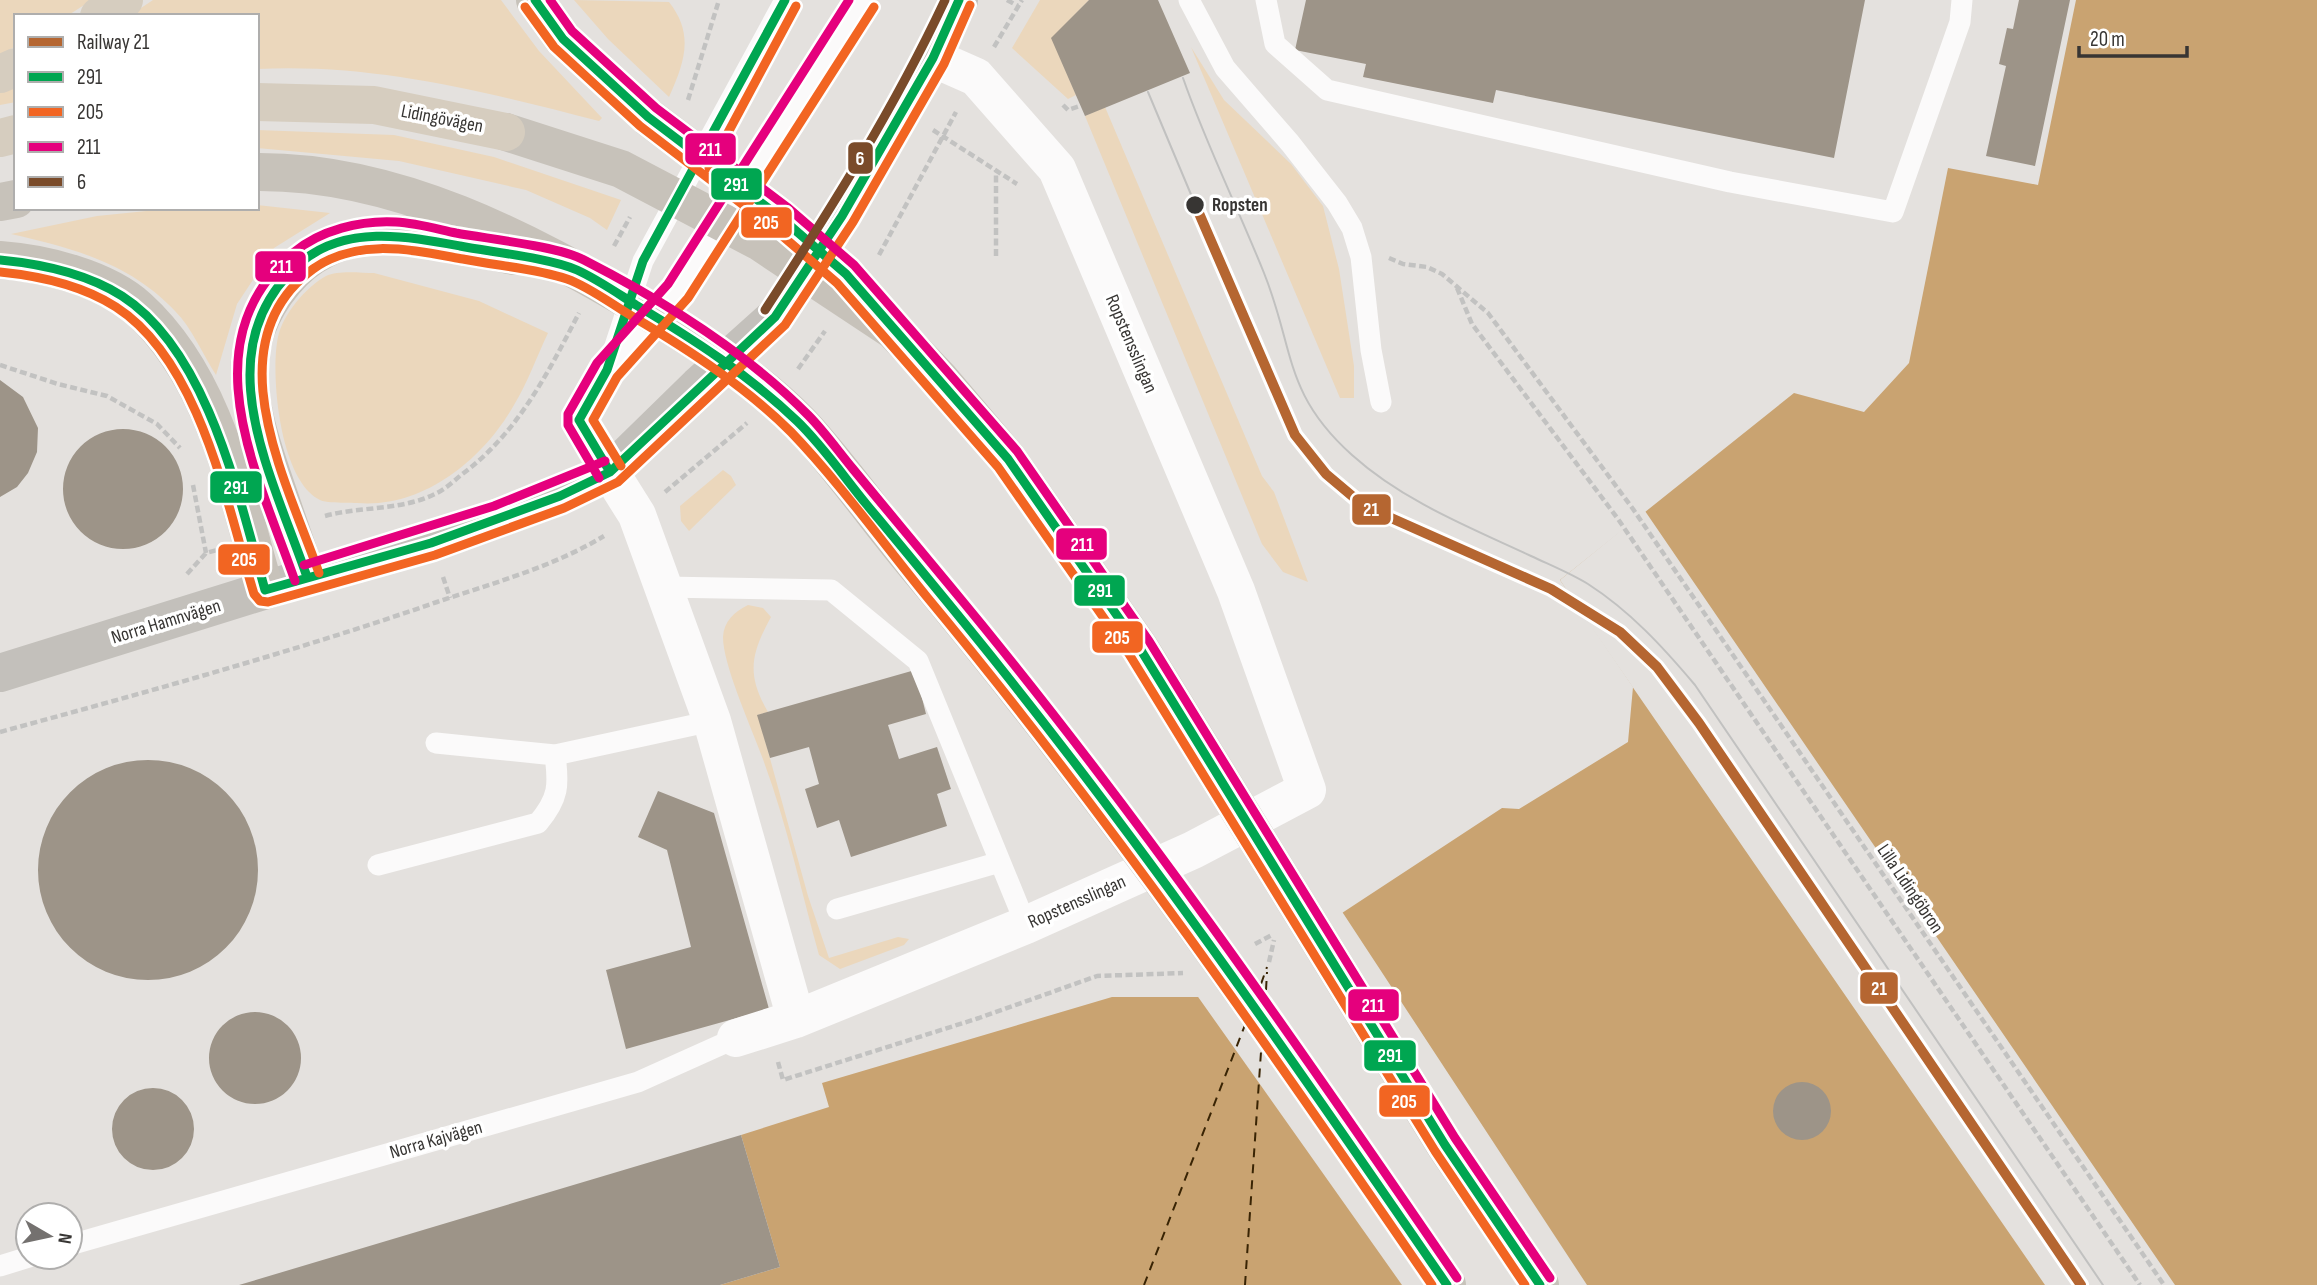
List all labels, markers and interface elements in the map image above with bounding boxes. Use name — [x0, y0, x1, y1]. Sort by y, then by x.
legend — [14, 14, 259, 210]
scale bar — [2079, 14, 2188, 58]
text: 20 m — [2090, 27, 2125, 52]
text: Railway 21 — [77, 30, 150, 55]
text: 291 — [77, 65, 103, 90]
text: 205 — [77, 100, 103, 125]
street label: Lidingövägen — [399, 100, 485, 138]
line badge: 211 — [684, 132, 737, 166]
text: 211 — [77, 135, 101, 160]
text: 211 — [698, 139, 722, 162]
line badge: 6 — [847, 141, 874, 175]
text: 6 — [856, 148, 865, 171]
line badge: 291 — [710, 167, 763, 201]
text: 6 — [77, 170, 86, 195]
text: 291 — [724, 174, 749, 197]
marker: Ropsten — [1184, 194, 1206, 216]
place label: Ropsten — [1212, 194, 1268, 217]
line badge: 205 — [740, 206, 793, 239]
text: 205 — [753, 212, 779, 235]
line badge: 211 — [254, 250, 307, 283]
text: 211 — [269, 256, 293, 279]
street label: Ropstensslingan — [1100, 291, 1162, 397]
line badge: 291 — [209, 470, 263, 504]
text: 291 — [224, 477, 249, 500]
line badge: 21 — [1351, 493, 1392, 526]
text: 21 — [1363, 499, 1379, 522]
line badge: 211 — [1055, 527, 1108, 561]
text: 211 — [1070, 534, 1094, 557]
line badge: 205 — [217, 543, 271, 576]
text: 205 — [231, 549, 257, 572]
line badge: 291 — [1073, 574, 1126, 607]
text: 291 — [1088, 580, 1113, 603]
street label: Norra Hamnvägen — [108, 594, 224, 650]
line badge: 205 — [1091, 620, 1144, 654]
text: 205 — [1104, 627, 1130, 650]
street label: Lilla Lidingöbron — [1872, 840, 1948, 938]
street label: Ropstensslingan — [1025, 870, 1129, 934]
line badge: 21 — [1859, 971, 1899, 1005]
text: 21 — [1871, 978, 1887, 1001]
line badge: 211 — [1347, 988, 1400, 1022]
text: 211 — [1361, 995, 1385, 1018]
line badge: 291 — [1363, 1039, 1417, 1072]
text: 291 — [1378, 1045, 1403, 1068]
line badge: 205 — [1378, 1084, 1431, 1118]
text: 205 — [1391, 1091, 1417, 1114]
street label: Norra Kajvägen — [387, 1116, 485, 1164]
north arrow — [14, 1201, 84, 1271]
text: N — [52, 1232, 76, 1245]

